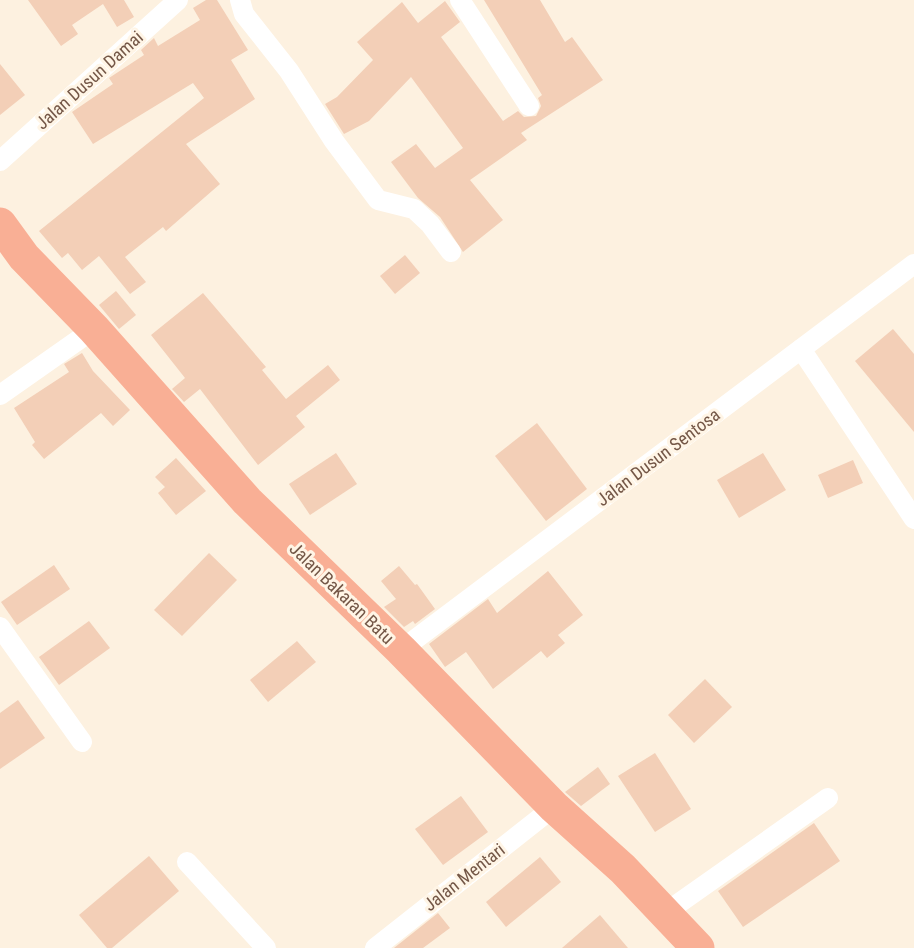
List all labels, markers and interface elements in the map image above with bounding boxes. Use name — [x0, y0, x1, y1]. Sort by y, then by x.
street label: Jalan Dusun Damai — [31, 26, 147, 134]
street label: Jalan Dusun Sentosa — [592, 404, 724, 510]
street label: Jalan Bakaran Batu — [285, 538, 399, 648]
street label: Jalan Mentari — [419, 839, 509, 915]

